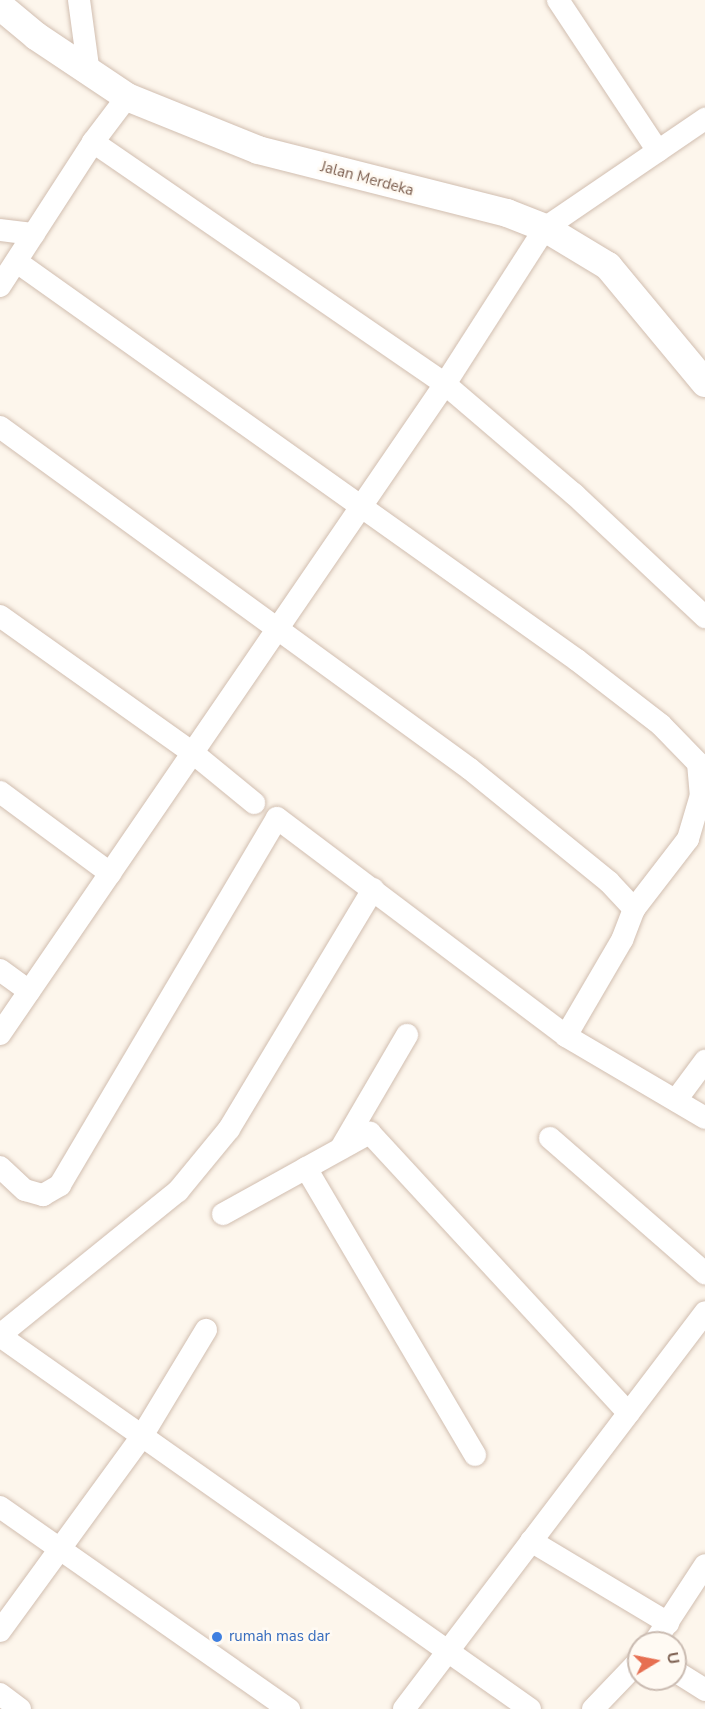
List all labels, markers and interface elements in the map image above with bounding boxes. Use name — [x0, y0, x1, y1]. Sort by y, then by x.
street label: Jalan Merdeka — [318, 158, 416, 200]
place label: rumah mas dar — [229, 1628, 330, 1646]
marker: rumah mas dar — [210, 1630, 224, 1644]
north arrow — [627, 1631, 687, 1691]
text: U — [661, 1650, 685, 1666]

